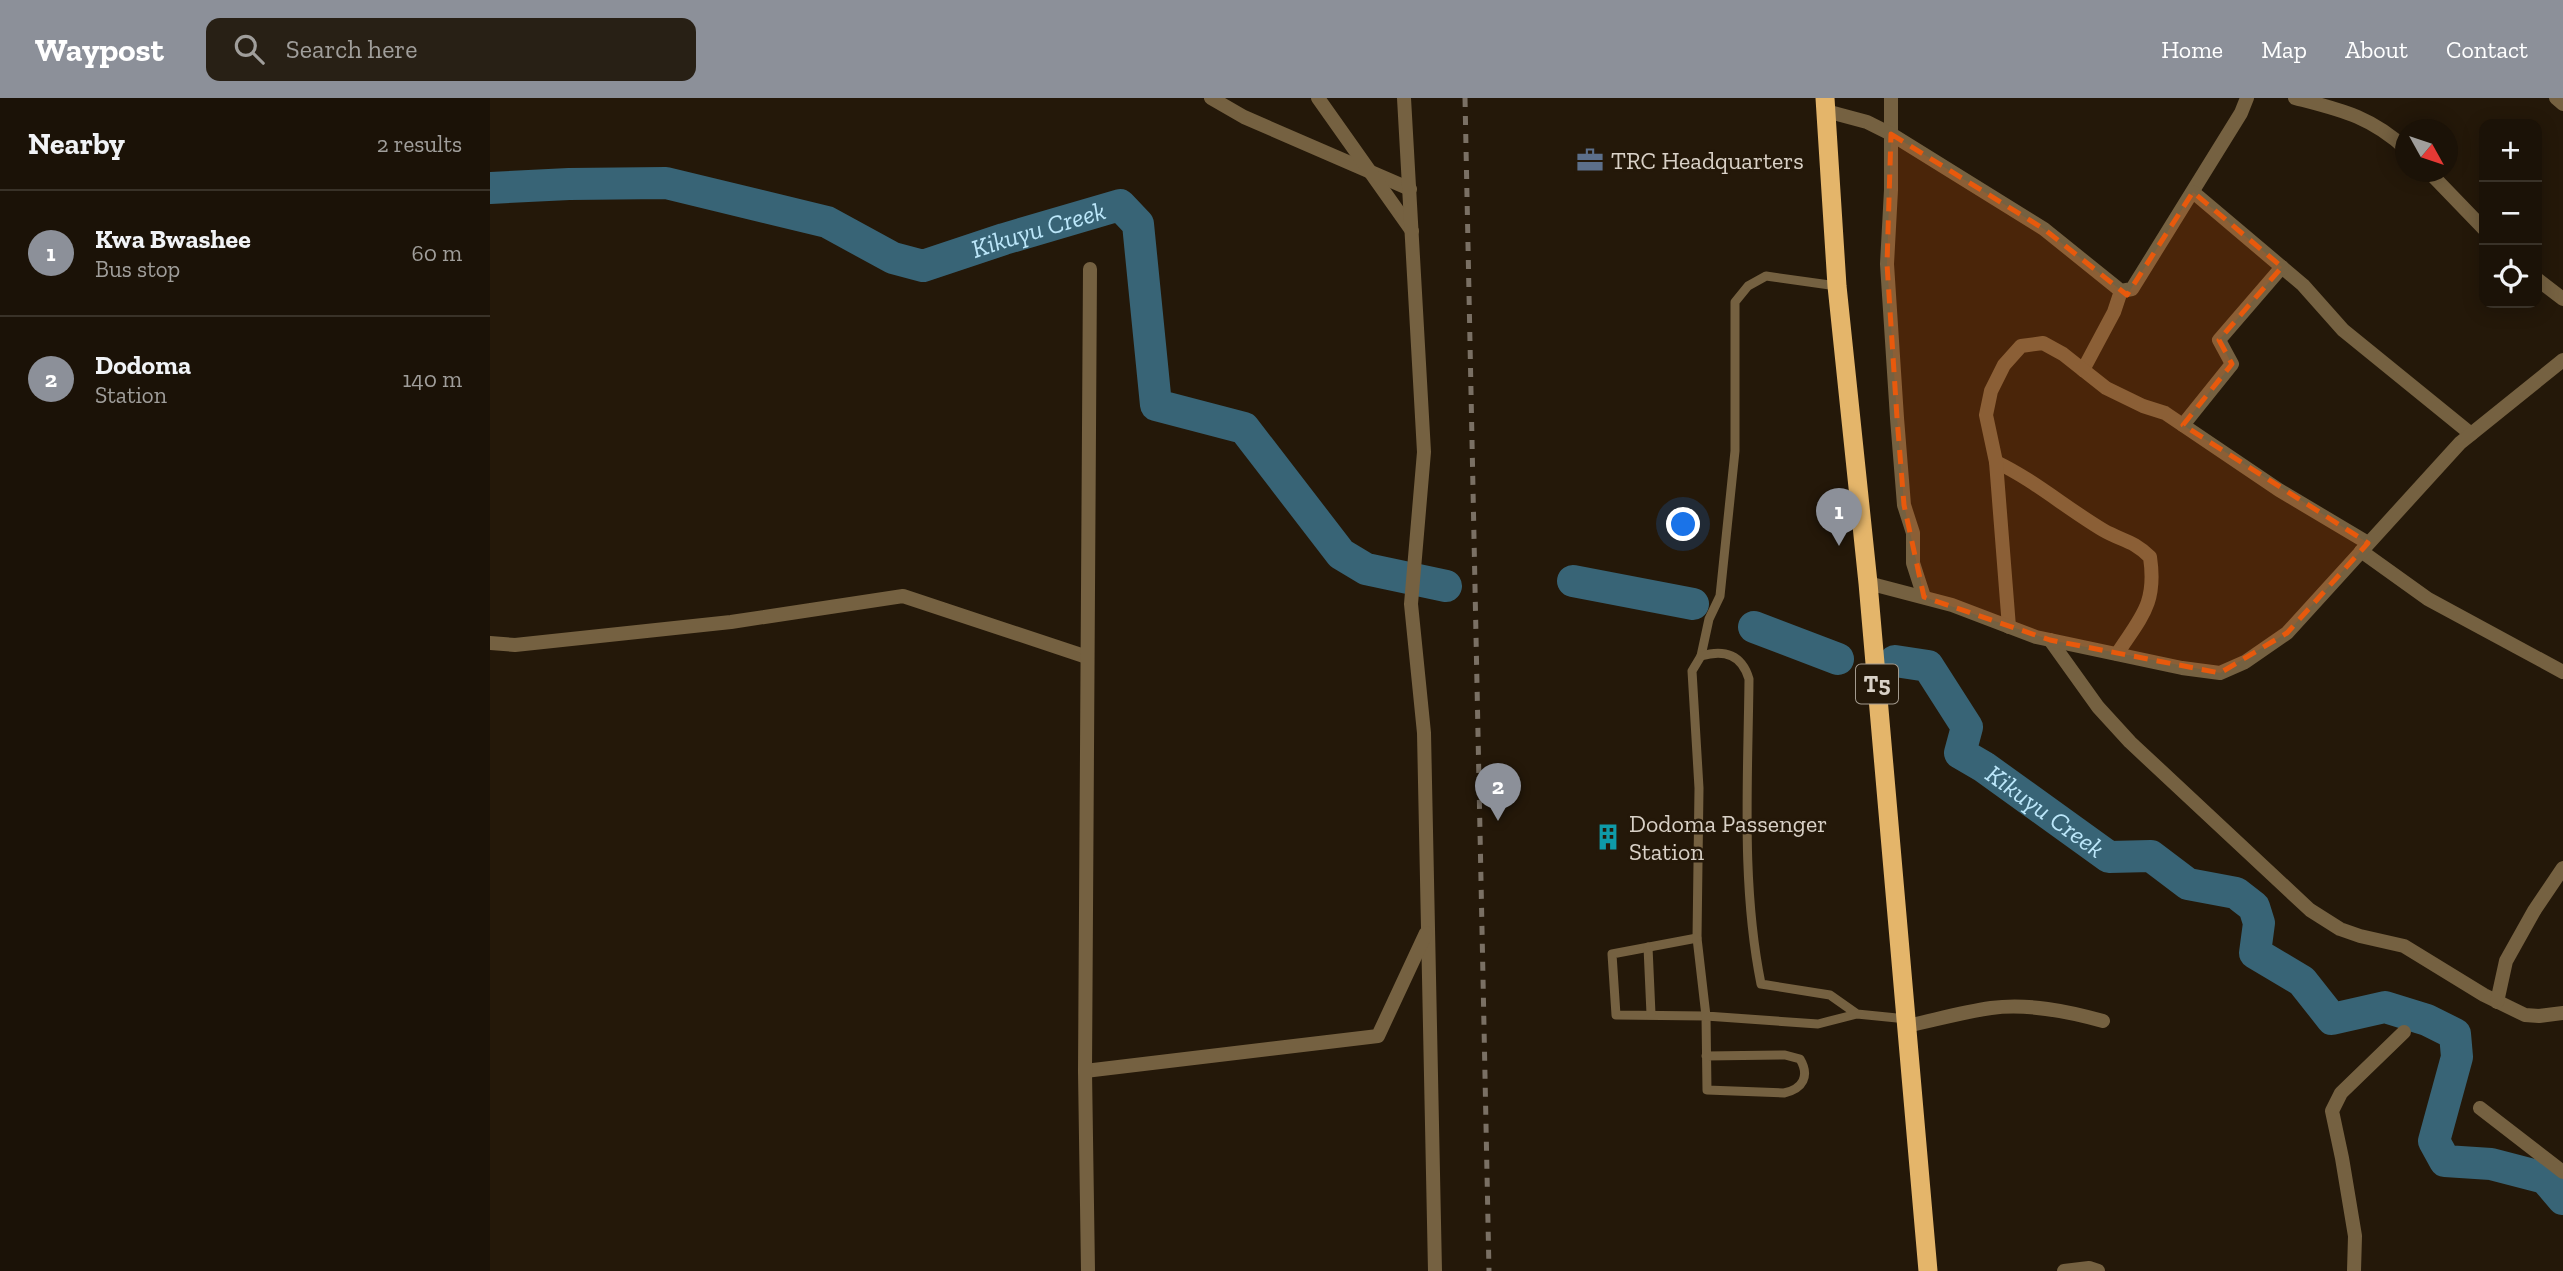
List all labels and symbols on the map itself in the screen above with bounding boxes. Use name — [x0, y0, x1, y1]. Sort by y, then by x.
north arrow — [2395, 119, 2458, 182]
office icon: TRC Headquarters — [1575, 145, 1605, 175]
place label: TRC Headquarters — [1611, 146, 1804, 175]
water label: Kikuyu Creek — [967, 194, 1109, 265]
pin: 1 — [1816, 488, 1862, 546]
your location — [1666, 507, 1700, 541]
road number: T5 — [1856, 664, 1898, 704]
water label: Kikuyu Creek — [1980, 758, 2111, 865]
pin: 2 — [1475, 763, 1521, 821]
place label: Dodoma Passenger Station — [1629, 809, 1827, 866]
building icon: Dodoma Passenger Station — [1593, 822, 1623, 852]

